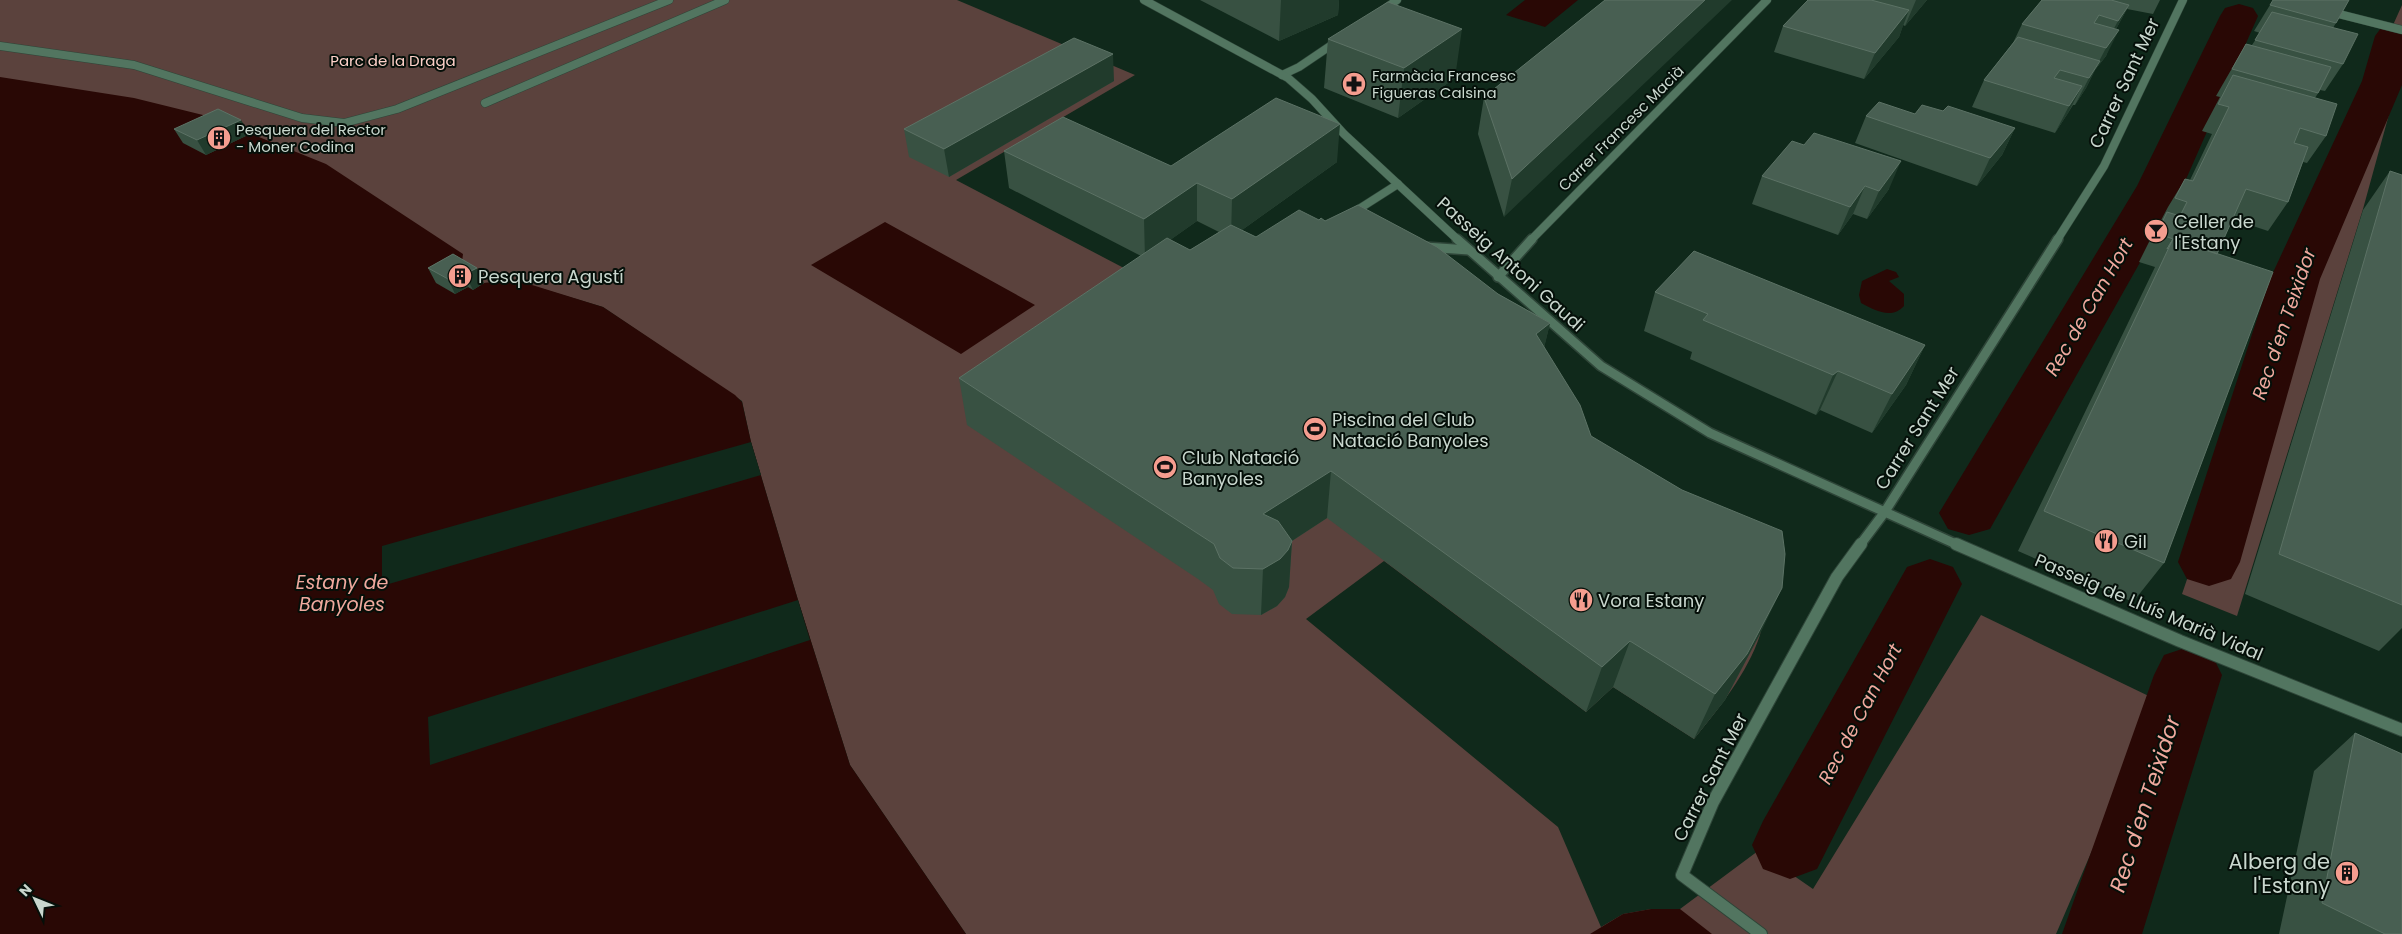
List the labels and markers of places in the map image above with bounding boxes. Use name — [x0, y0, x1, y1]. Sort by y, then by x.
place label: Farmàcia Francesc Figueras Calsina — [1372, 65, 1516, 103]
pharmacy icon: Farmàcia Francesc Figueras Calsina — [1341, 71, 1367, 97]
place label: Pesquera del Rector - Moner Codina — [236, 119, 386, 157]
building icon: Pesquera del Rector - Moner Codina — [206, 125, 232, 151]
place label: Celler de l'Estany — [2174, 209, 2254, 255]
bar icon: Celler de l'Estany — [2143, 218, 2169, 244]
building icon: Pesquera Agustí — [447, 263, 473, 289]
place label: Pesquera Agustí — [478, 264, 624, 289]
place label: Piscina del Club Natació Banyoles — [1332, 407, 1489, 453]
sports icon: Piscina del Club Natació Banyoles — [1302, 416, 1328, 442]
place label: Club Natació Banyoles — [1182, 445, 1299, 491]
sports icon: Club Natació Banyoles — [1152, 454, 1178, 480]
restaurant icon: Gil — [2093, 528, 2119, 554]
place label: Gil — [2124, 529, 2147, 554]
restaurant icon: Vora Estany — [1568, 587, 1594, 613]
place label: Vora Estany — [1598, 588, 1704, 613]
place label: Alberg de l'Estany — [2229, 847, 2330, 900]
building icon: Alberg de l'Estany — [2334, 860, 2360, 886]

